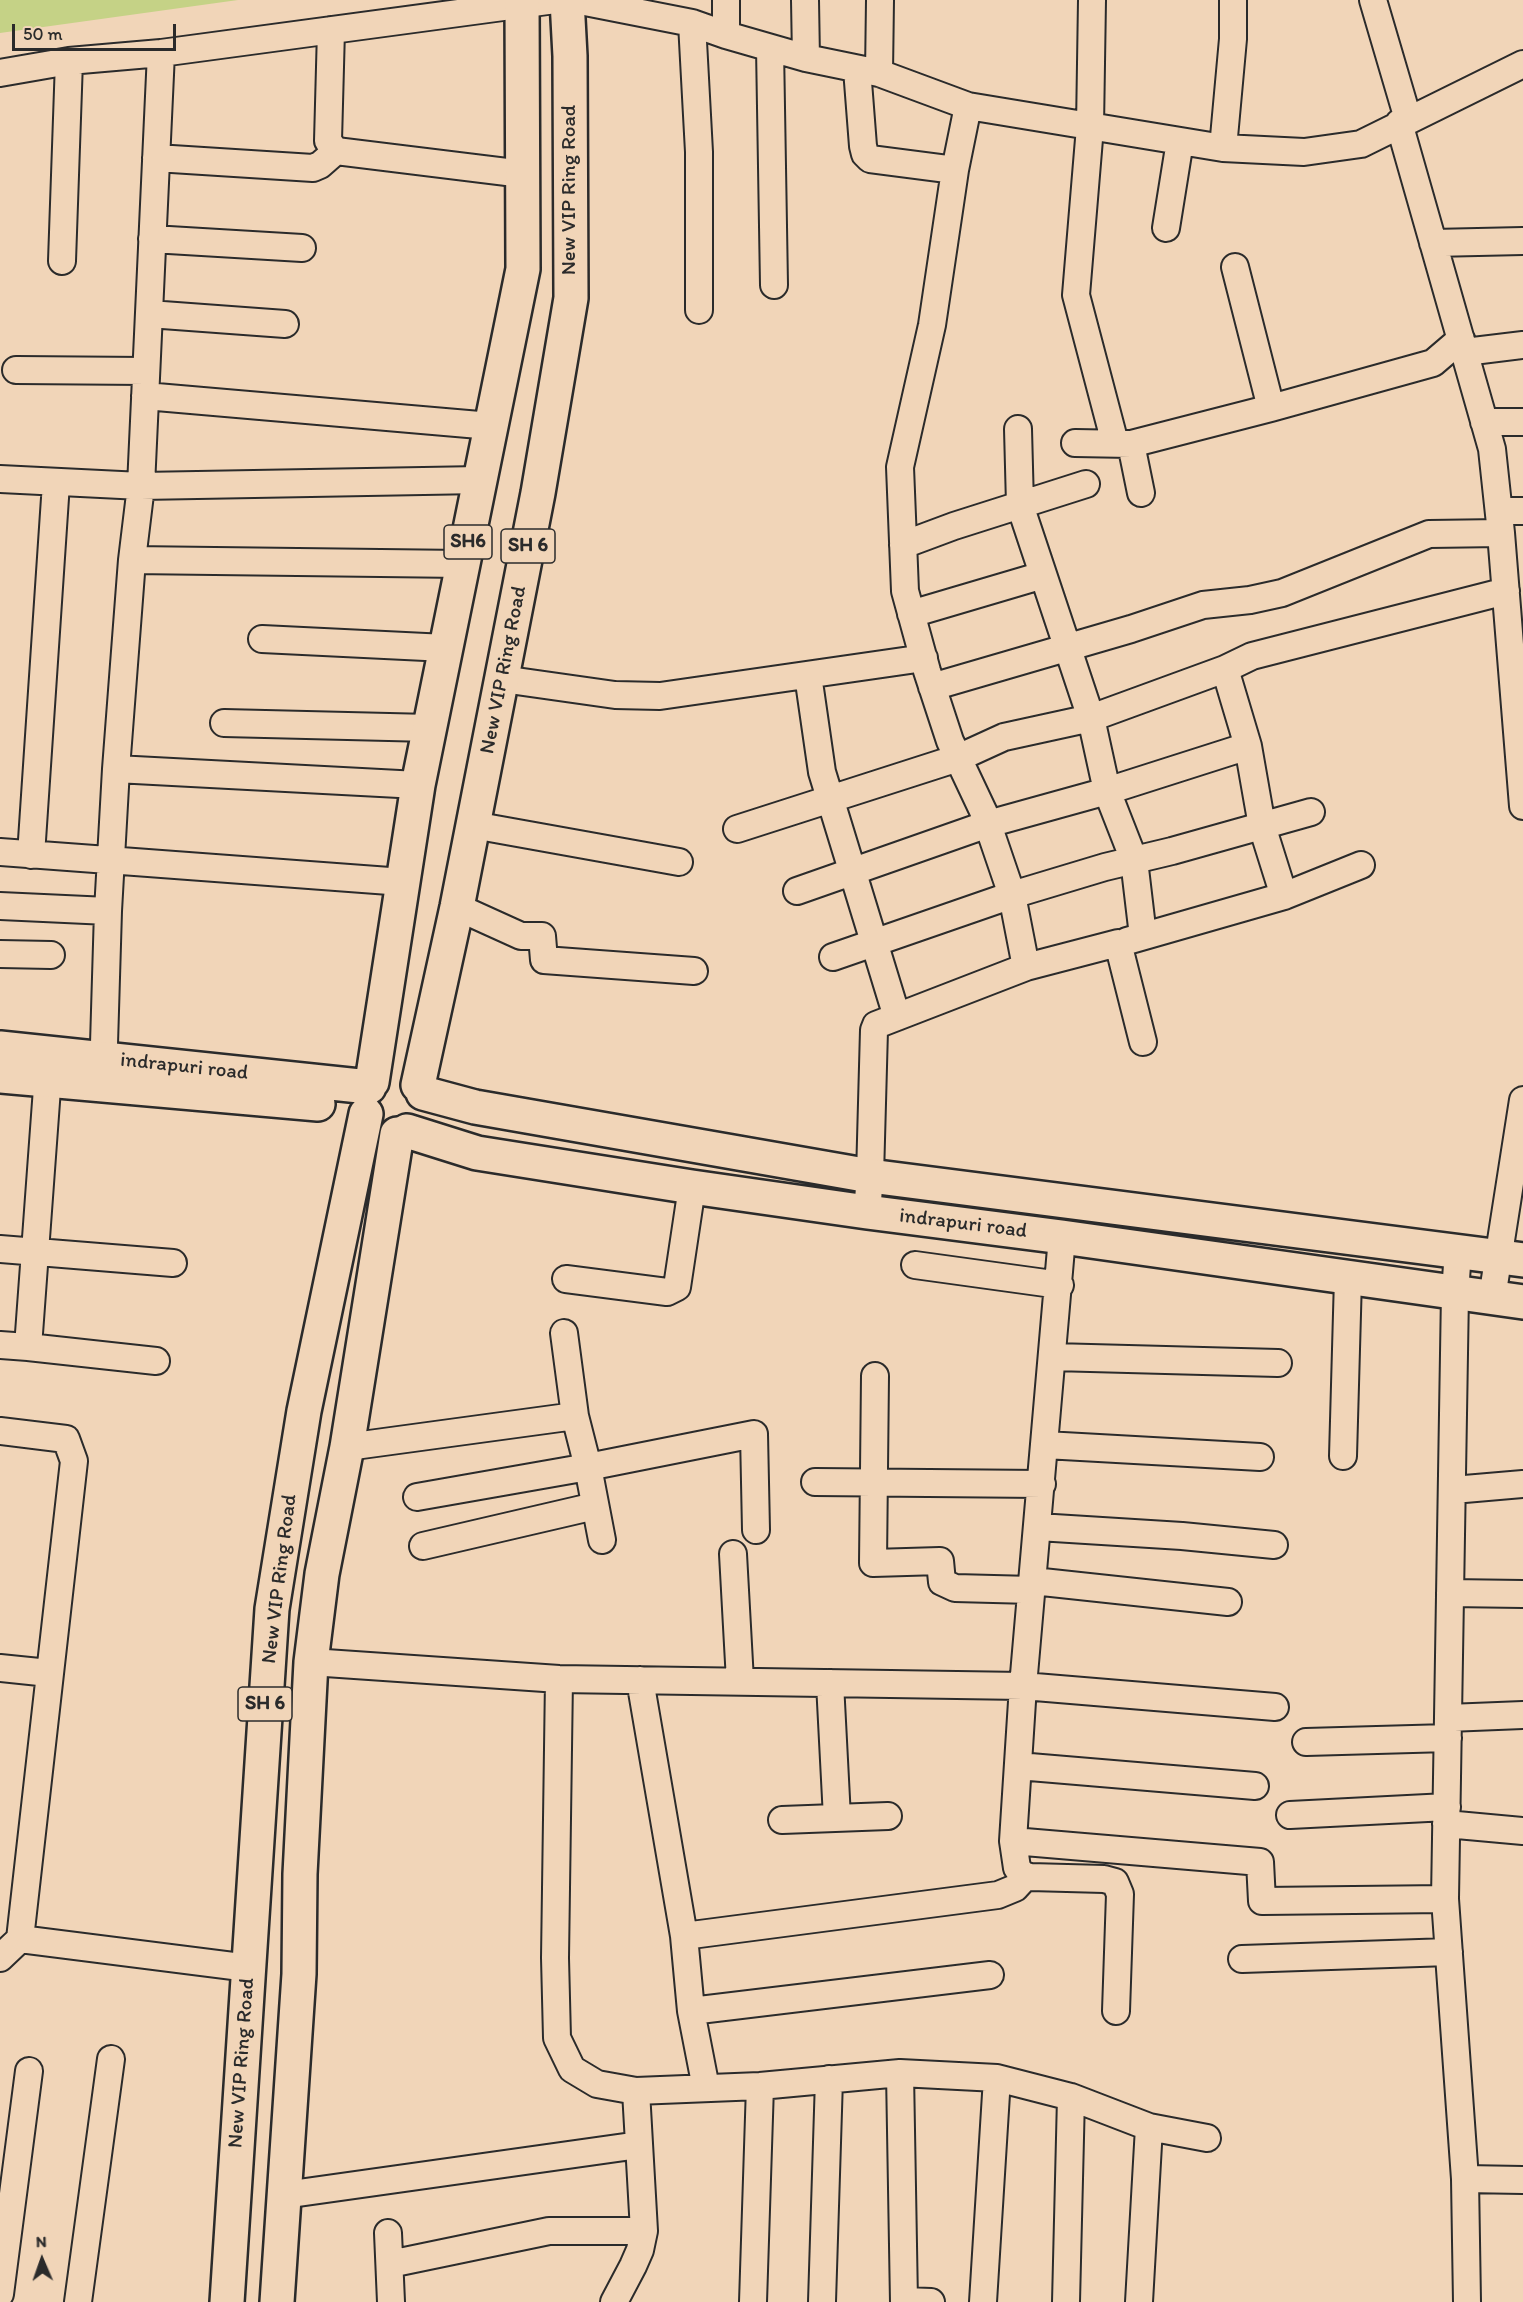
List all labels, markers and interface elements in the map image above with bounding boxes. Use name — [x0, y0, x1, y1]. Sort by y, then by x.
scale bar — [15, 12, 178, 50]
text: 50 m — [23, 23, 63, 45]
street label: New VIP Ring Road — [557, 105, 583, 275]
road number: SH6 — [444, 525, 492, 559]
road number: SH 6 — [501, 529, 555, 563]
street label: New VIP Ring Road — [475, 584, 533, 756]
street label: indrapuri road — [119, 1048, 249, 1086]
street label: indrapuri road — [898, 1204, 1028, 1244]
street label: New VIP Ring Road — [257, 1493, 303, 1665]
road number: SH 6 — [238, 1687, 292, 1721]
street label: New VIP Ring Road — [223, 1977, 261, 2149]
north arrow — [12, 2230, 72, 2290]
text: N — [36, 2232, 47, 2251]

